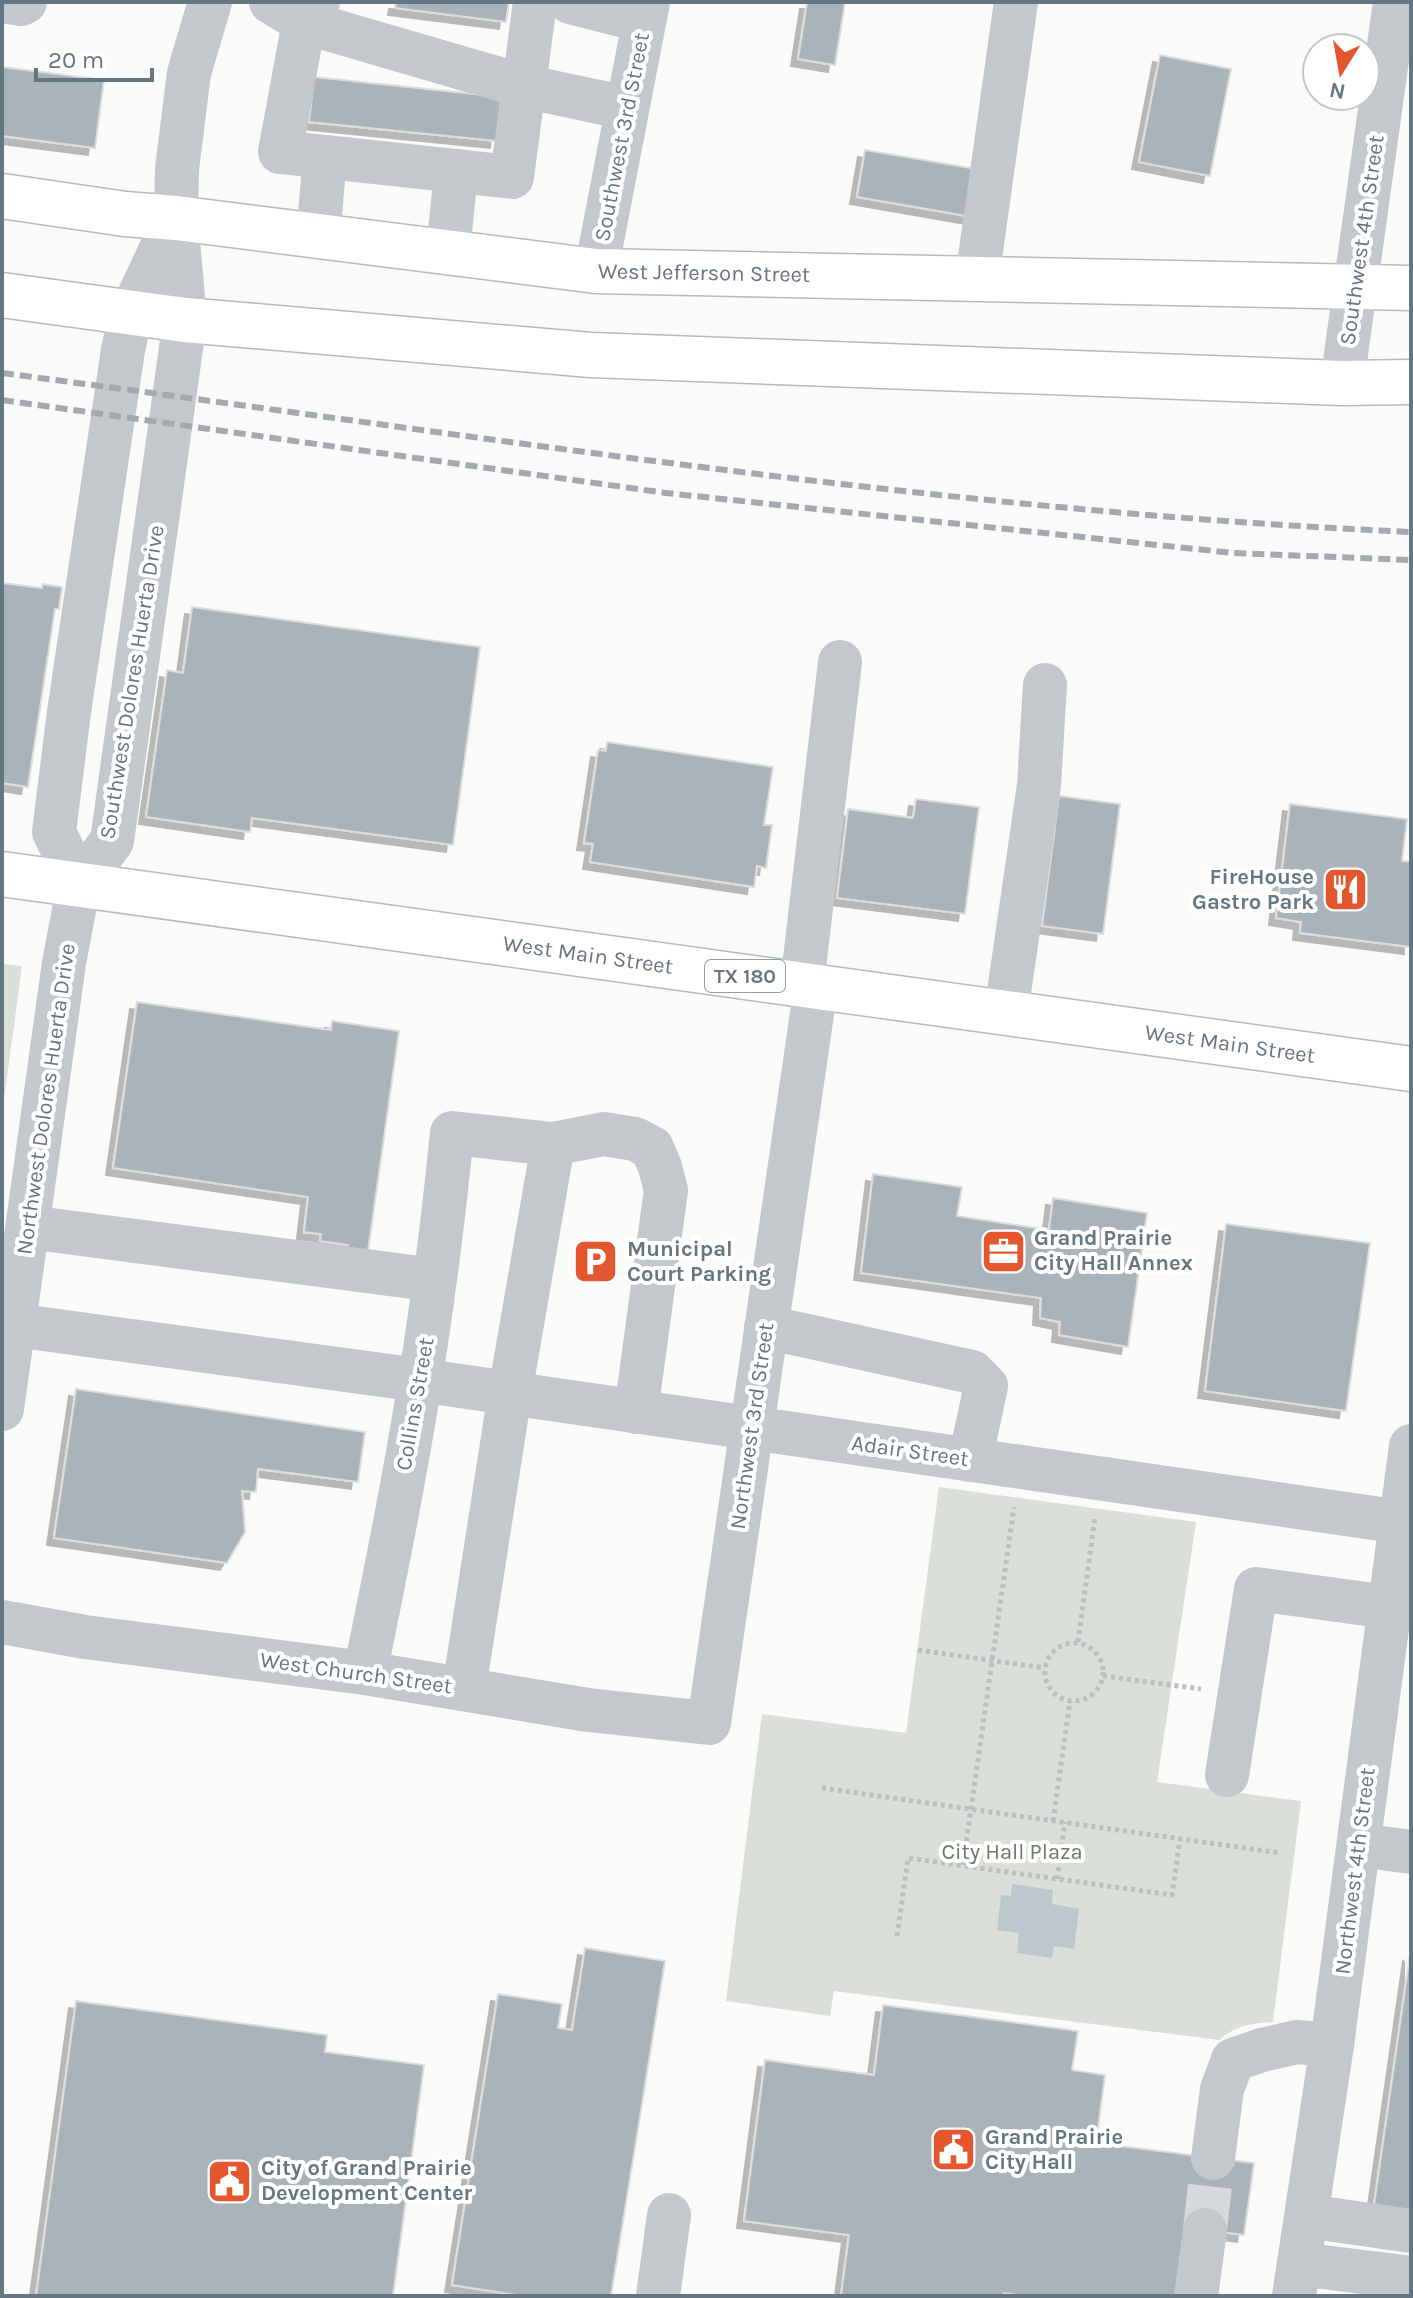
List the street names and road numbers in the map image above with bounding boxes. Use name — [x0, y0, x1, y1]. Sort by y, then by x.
street label: Southwest 3rd Street — [589, 30, 655, 244]
street label: Southwest 4th Street — [1334, 133, 1390, 347]
street label: West Jefferson Street — [598, 258, 810, 288]
street label: Southwest Dolores Huerta Drive — [94, 523, 170, 841]
street label: West Main Street — [501, 930, 675, 980]
street label: Northwest Dolores Huerta Drive — [11, 942, 81, 1256]
road number: TX 180 — [705, 960, 785, 992]
street label: West Main Street — [1143, 1019, 1317, 1069]
street label: Northwest 3rd Street — [725, 1321, 779, 1531]
street label: Collins Street — [390, 1335, 440, 1473]
street label: Adair Street — [850, 1430, 970, 1472]
street label: West Church Street — [258, 1647, 454, 1699]
street label: Northwest 4th Street — [1329, 1766, 1381, 1976]

